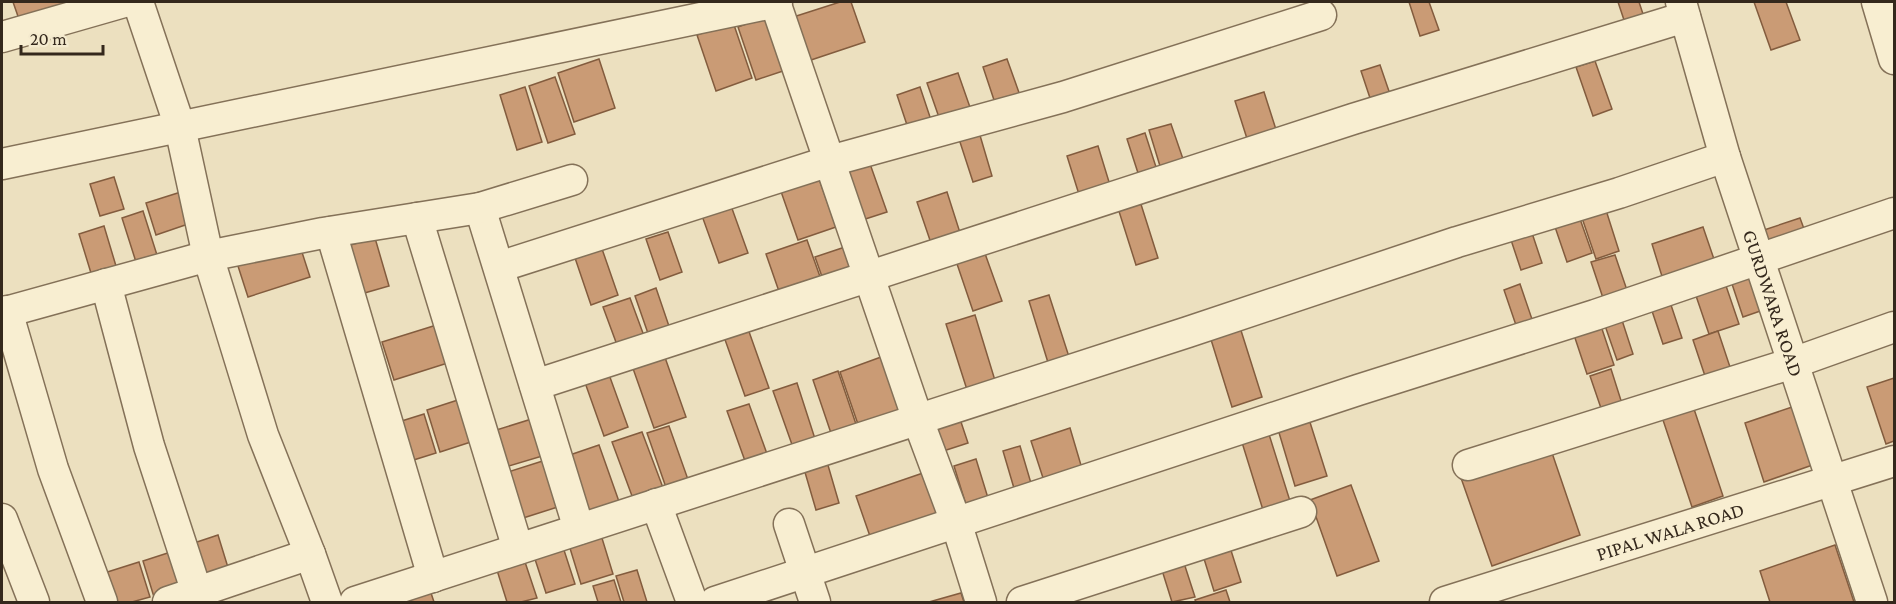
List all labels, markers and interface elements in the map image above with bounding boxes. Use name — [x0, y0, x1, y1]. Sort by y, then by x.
scale bar — [21, 18, 104, 56]
text: 20 m — [30, 29, 67, 49]
street label: GURDWARA ROAD — [1739, 227, 1808, 379]
street label: PIPAL WALA ROAD — [1594, 498, 1747, 565]

